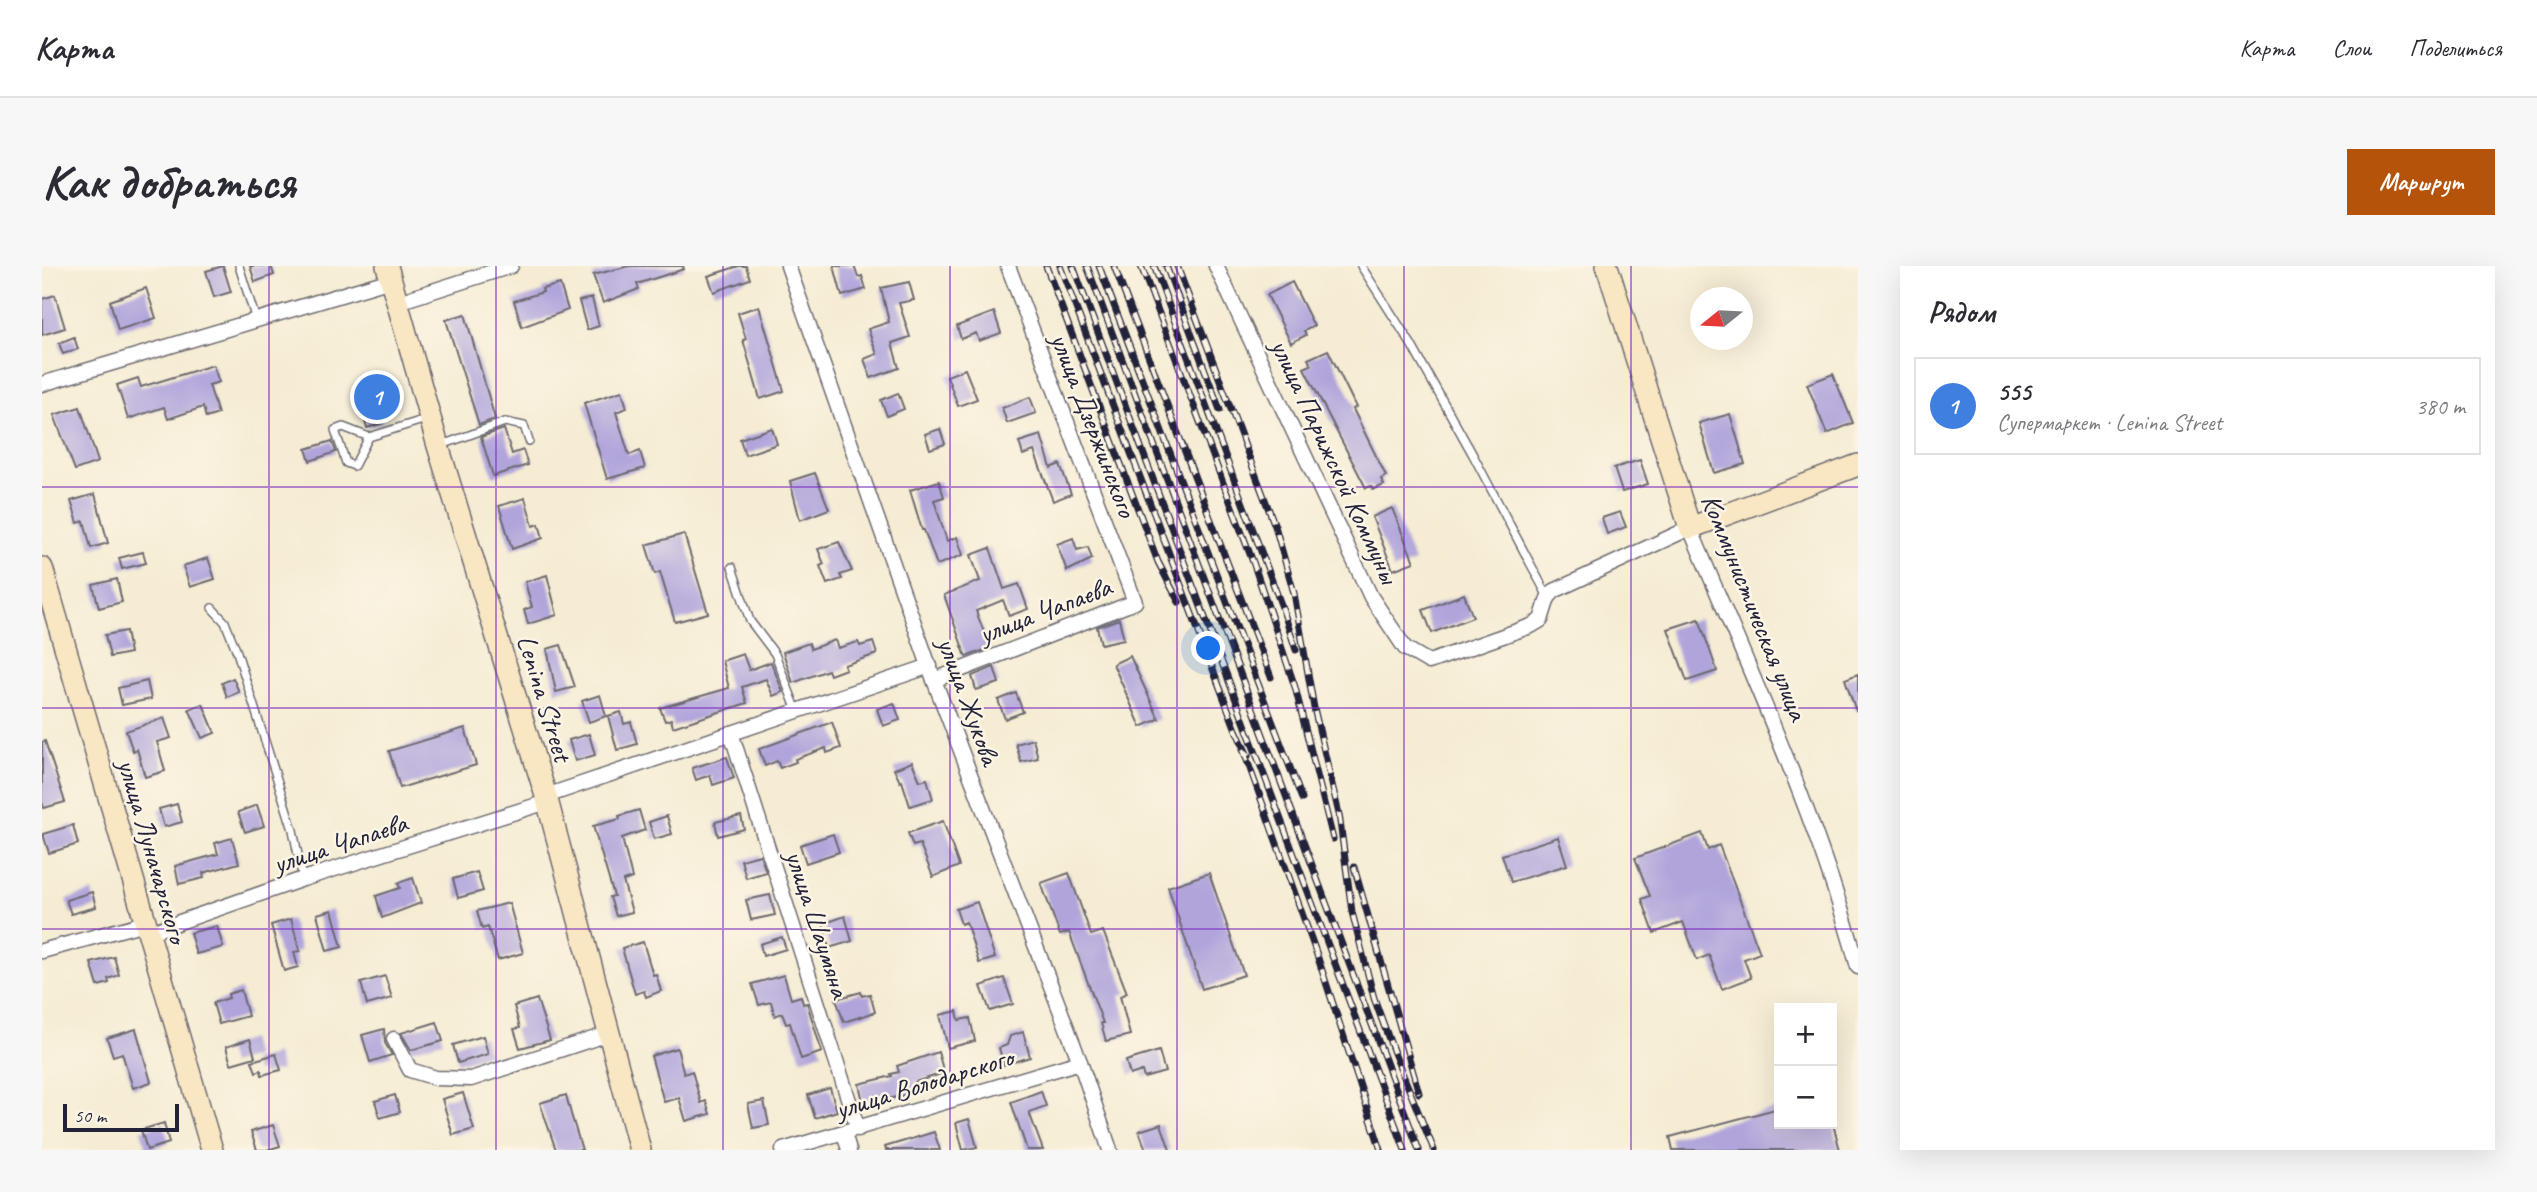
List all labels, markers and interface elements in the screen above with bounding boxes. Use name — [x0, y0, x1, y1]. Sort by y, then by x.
text: Карта — [35, 27, 114, 69]
text: Карта — [2240, 33, 2294, 63]
text: Слои — [2332, 33, 2371, 63]
text: Поделиться — [2409, 33, 2502, 63]
button: Маршрут — [2347, 149, 2495, 215]
text: Как добраться — [42, 151, 295, 213]
north arrow — [1690, 287, 1753, 350]
text: Рядом — [1928, 293, 1995, 331]
street label: улица Дзержинского — [1042, 326, 1146, 524]
street label: улица Парижской Коммуны — [1262, 332, 1408, 591]
pin: 1 — [354, 371, 400, 423]
text: 555 — [1997, 375, 2031, 408]
text: 1 — [1948, 392, 1958, 421]
text: 380 m — [2416, 392, 2465, 421]
text: Супермаркет · Lenina Street — [1997, 408, 2222, 437]
street label: Коммунистическая улица — [1694, 489, 1817, 727]
street label: улица Чапаева — [972, 568, 1118, 652]
street label: Lenina Street — [509, 631, 582, 768]
street label: улица Жукова — [929, 631, 1009, 772]
your location — [1191, 631, 1225, 665]
street label: улица Луначарского — [110, 753, 197, 950]
street label: улица Чапаева — [267, 804, 413, 882]
street label: улица Шаумяна — [777, 844, 859, 1004]
map controls — [1774, 1003, 1837, 1129]
button: + — [1774, 1003, 1837, 1066]
street label: улица Володарского — [829, 1038, 1020, 1127]
button: − — [1774, 1066, 1837, 1129]
scale bar — [63, 1101, 178, 1133]
text: 50 m — [74, 1104, 106, 1128]

